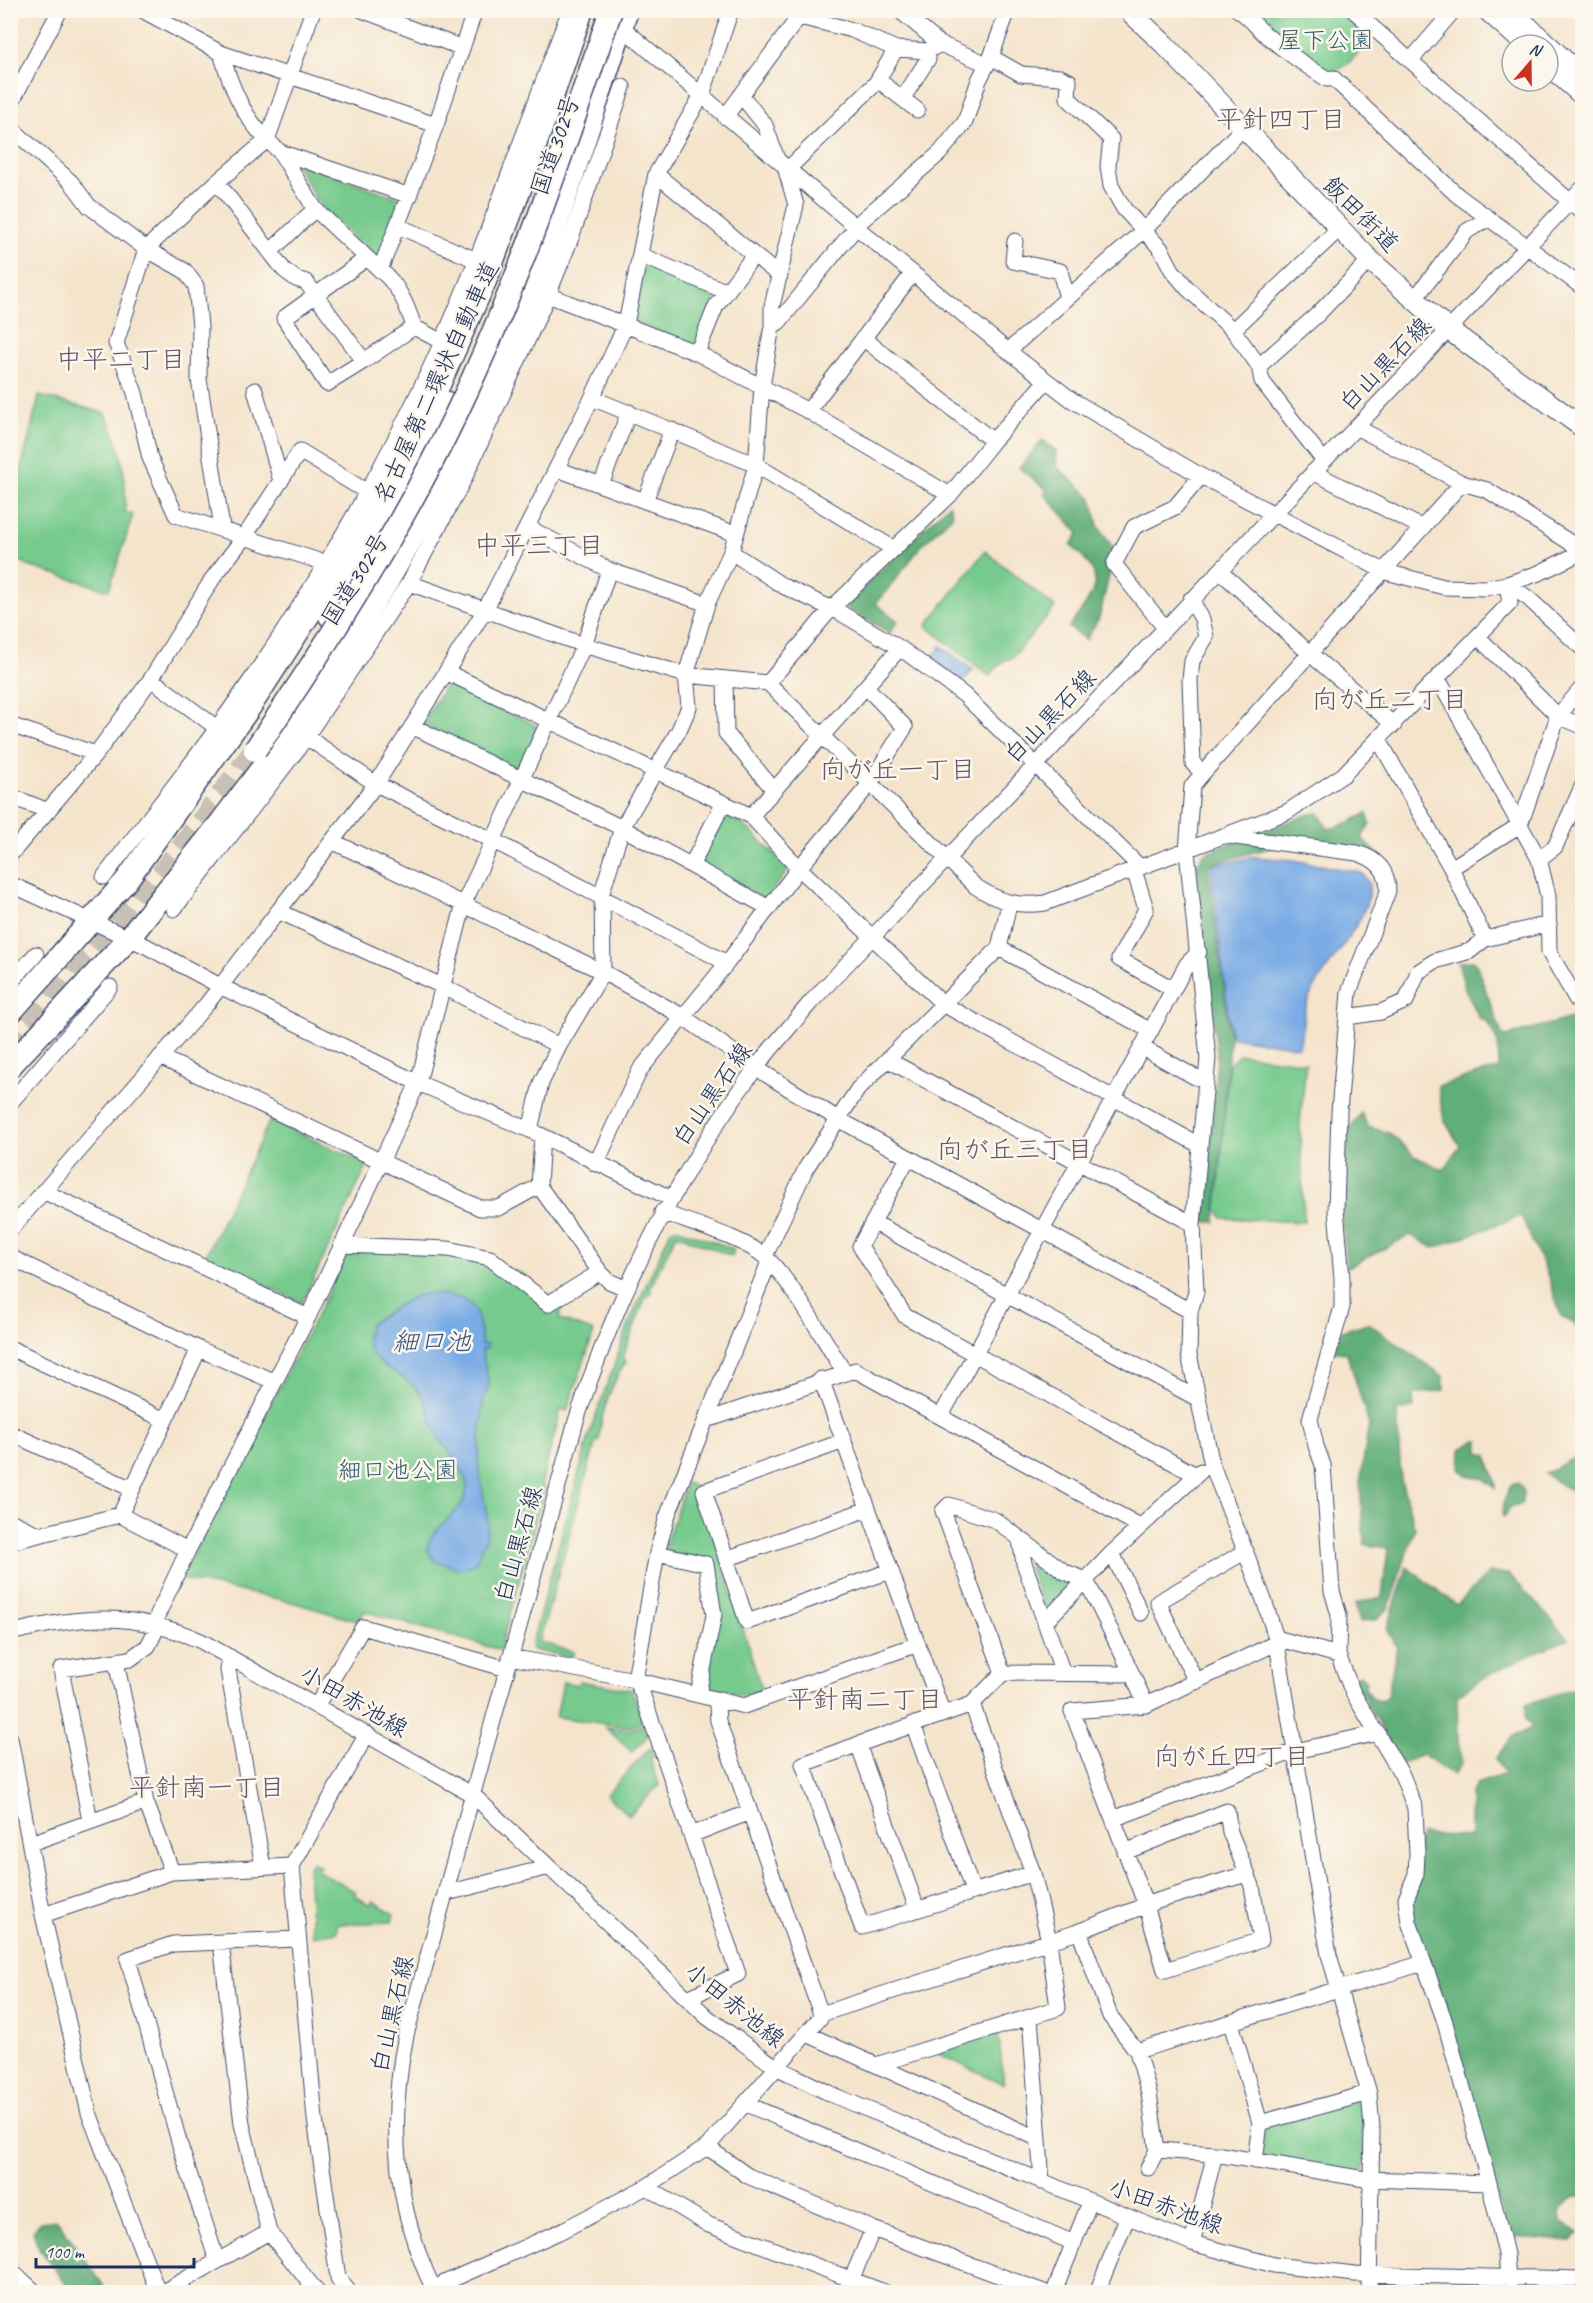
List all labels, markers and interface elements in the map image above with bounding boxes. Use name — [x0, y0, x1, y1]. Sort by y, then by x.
park label: 屋下公園 — [1278, 25, 1374, 55]
north arrow — [1500, 33, 1560, 93]
text: N — [1527, 39, 1546, 62]
street label: 国道302号 — [524, 91, 586, 199]
district label: 平針四丁目 — [1216, 103, 1346, 136]
street label: 飯田街道 — [1316, 169, 1406, 259]
street label: 名古屋第二環状自動車道 — [367, 256, 505, 508]
street label: 白山黒石線 — [1333, 310, 1437, 418]
district label: 中平二丁目 — [56, 343, 186, 376]
street label: 国道302号 — [315, 527, 395, 631]
district label: 中平三丁目 — [474, 529, 604, 562]
street label: 白山黒石線 — [998, 662, 1102, 770]
district label: 向が丘二丁目 — [1312, 683, 1468, 716]
district label: 向が丘一丁目 — [820, 753, 976, 786]
street label: 白山黒石線 — [665, 1036, 759, 1152]
district label: 向が丘三丁目 — [937, 1133, 1093, 1166]
water label: 細口池 — [393, 1325, 472, 1358]
park label: 細口池公園 — [338, 1455, 458, 1485]
street label: 白山黒石線 — [487, 1482, 549, 1606]
street label: 小田赤池線 — [295, 1658, 413, 1744]
district label: 平針南二丁目 — [787, 1683, 943, 1716]
district label: 向が丘四丁目 — [1154, 1740, 1310, 1773]
district label: 平針南一丁目 — [129, 1771, 285, 1804]
street label: 白山黒石線 — [364, 1952, 420, 2076]
street label: 小田赤池線 — [679, 1956, 791, 2054]
street label: 小田赤池線 — [1104, 2171, 1228, 2241]
scale bar — [36, 2231, 194, 2269]
text: 100 m — [45, 2241, 86, 2263]

